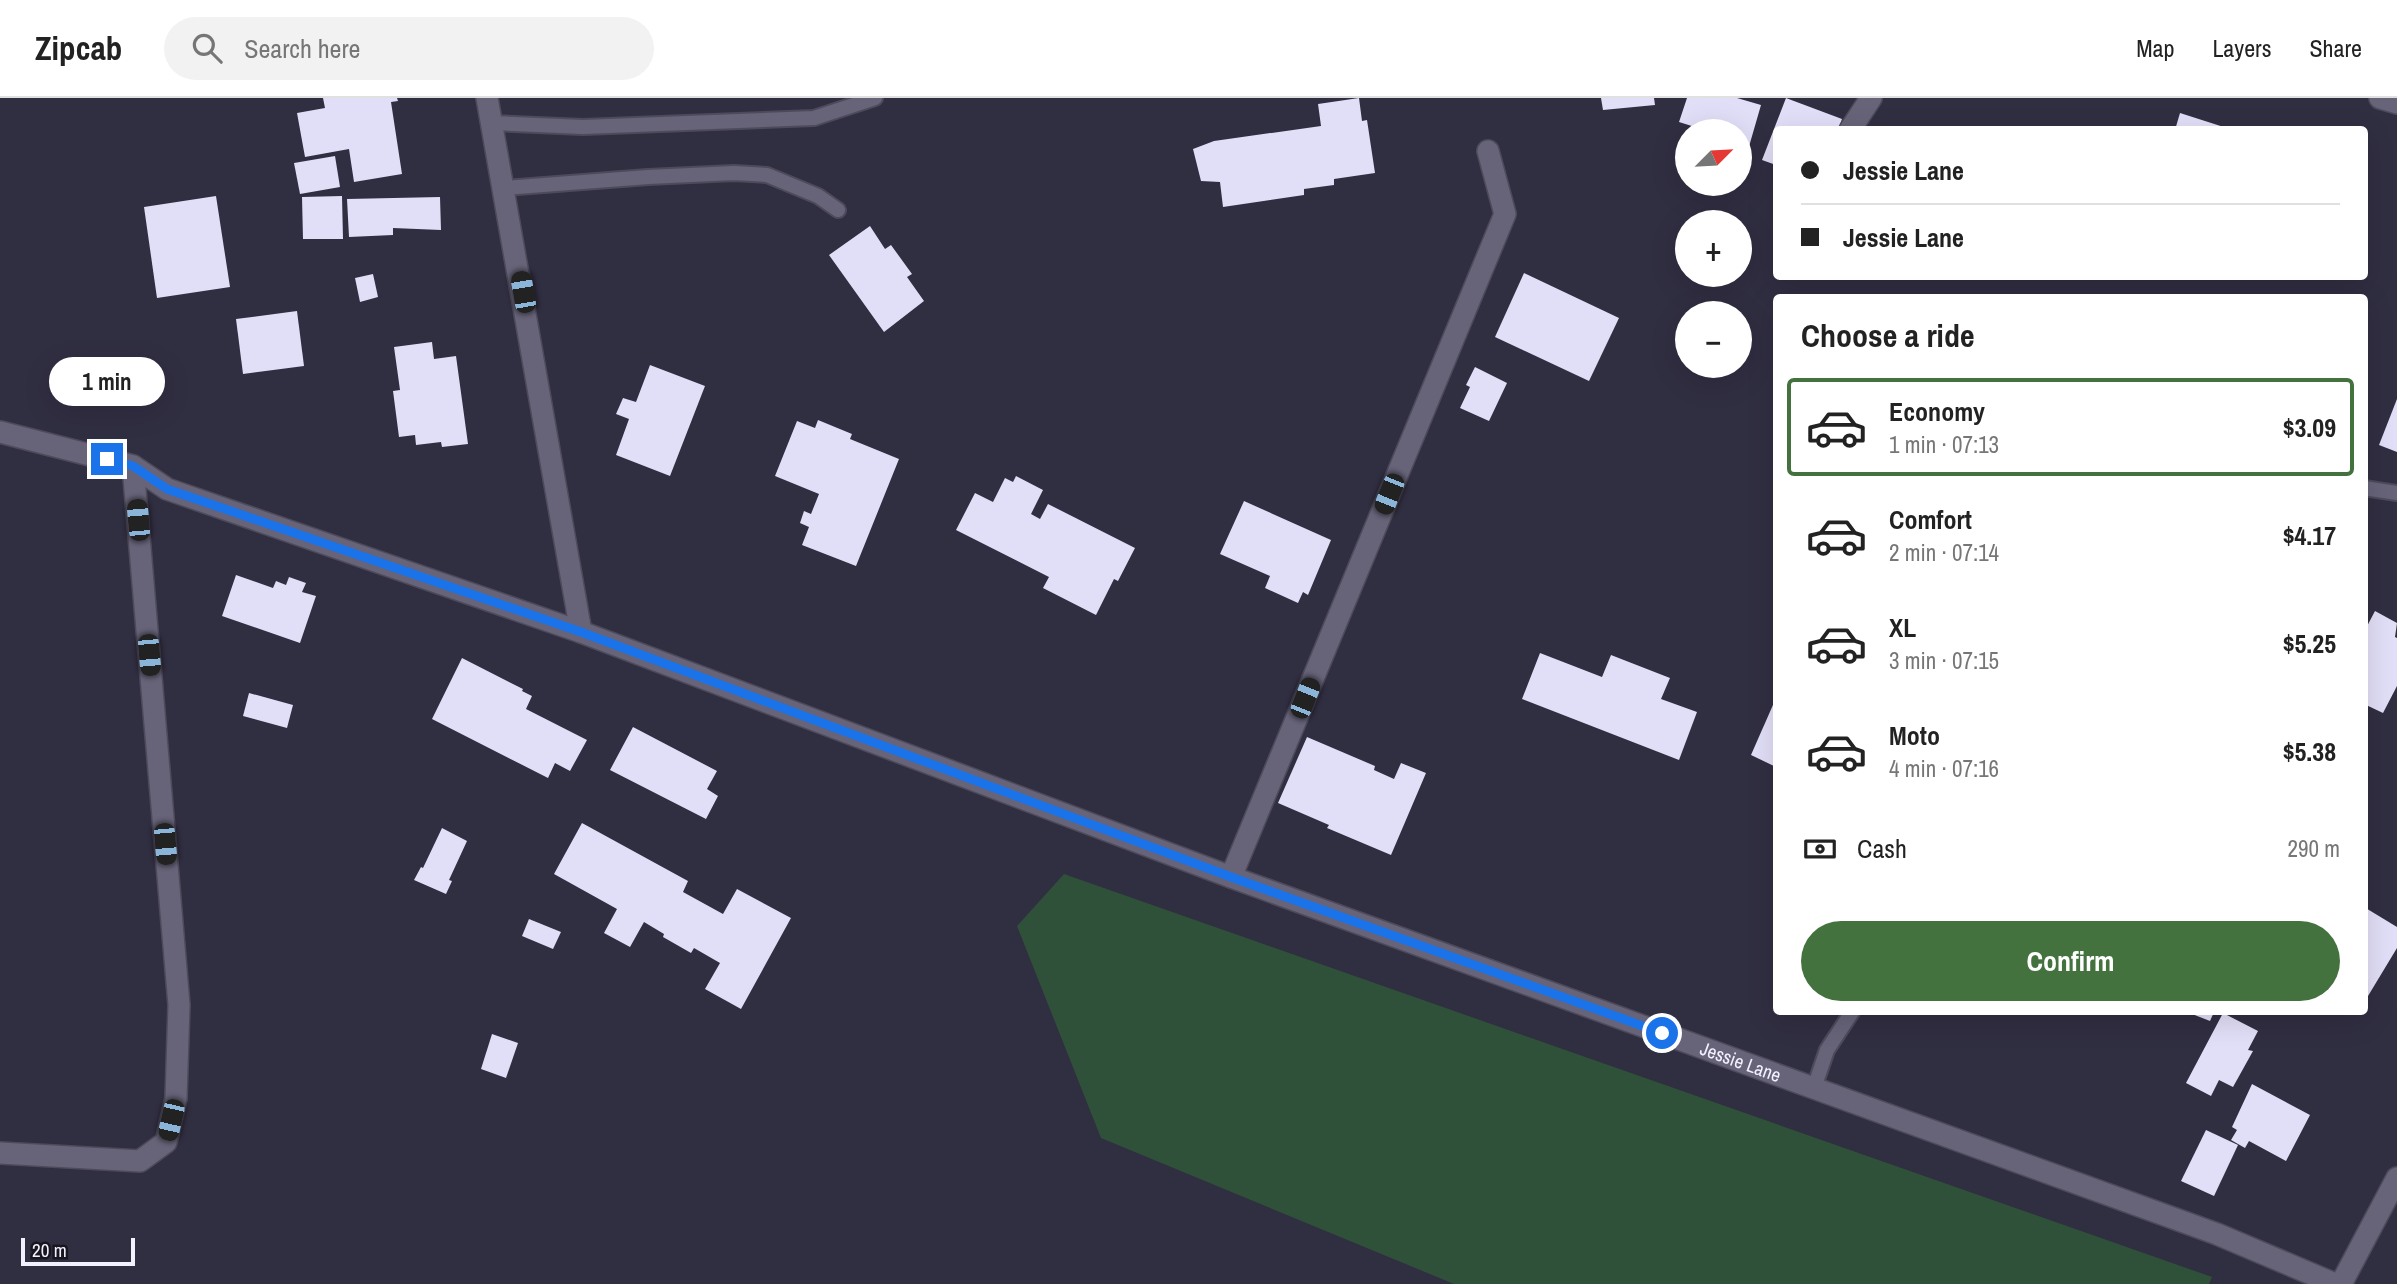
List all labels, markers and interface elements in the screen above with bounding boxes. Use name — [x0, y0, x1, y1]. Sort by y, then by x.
search box — [164, 17, 654, 80]
text: Zipcab — [35, 26, 122, 70]
icon: search — [188, 29, 226, 67]
text: Search here — [244, 31, 360, 66]
text: Map — [2136, 32, 2174, 64]
text: Layers — [2212, 32, 2271, 64]
text: Share — [2309, 32, 2362, 64]
north arrow — [1675, 119, 1752, 196]
map controls — [1675, 119, 1752, 378]
text: Jessie Lane — [1843, 153, 1964, 188]
button: + — [1675, 210, 1752, 287]
text: Jessie Lane — [1843, 220, 1964, 255]
car — [510, 269, 537, 315]
button: − — [1675, 301, 1752, 378]
text: Choose a ride — [1801, 314, 1975, 357]
callout: 1 min — [49, 358, 165, 406]
text: 1 min — [82, 366, 132, 397]
text: Economy — [1889, 394, 1985, 429]
icon: car — [1805, 396, 1868, 459]
text: $3.09 — [2283, 410, 2336, 445]
text: 1 min · 07:13 — [1889, 429, 1999, 460]
route end — [91, 443, 123, 475]
car — [1372, 471, 1407, 517]
car — [126, 498, 151, 542]
text: Comfort — [1889, 502, 1972, 537]
icon: car — [1805, 504, 1868, 567]
text: $4.17 — [2283, 518, 2336, 553]
text: 2 min · 07:14 — [1889, 537, 1999, 568]
text: XL — [1889, 610, 1916, 645]
icon: car — [1805, 612, 1868, 675]
text: $5.25 — [2283, 626, 2336, 661]
car — [137, 633, 162, 677]
text: 3 min · 07:15 — [1889, 645, 1999, 676]
car — [1288, 675, 1323, 721]
text: Moto — [1889, 718, 1940, 753]
icon: car — [1805, 720, 1868, 783]
text: $5.38 — [2283, 734, 2336, 769]
text: 4 min · 07:16 — [1889, 753, 1999, 784]
car — [153, 822, 178, 866]
icon: cash — [1801, 830, 1839, 868]
text: Cash — [1857, 831, 1907, 866]
text: 290 m — [2288, 833, 2340, 864]
button: Confirm — [1801, 921, 2340, 1001]
route start — [1646, 1017, 1678, 1049]
street label: Jessie Lane — [1697, 1035, 1785, 1088]
car — [157, 1097, 186, 1143]
scale bar — [21, 1235, 135, 1267]
text: 20 m — [32, 1237, 67, 1263]

